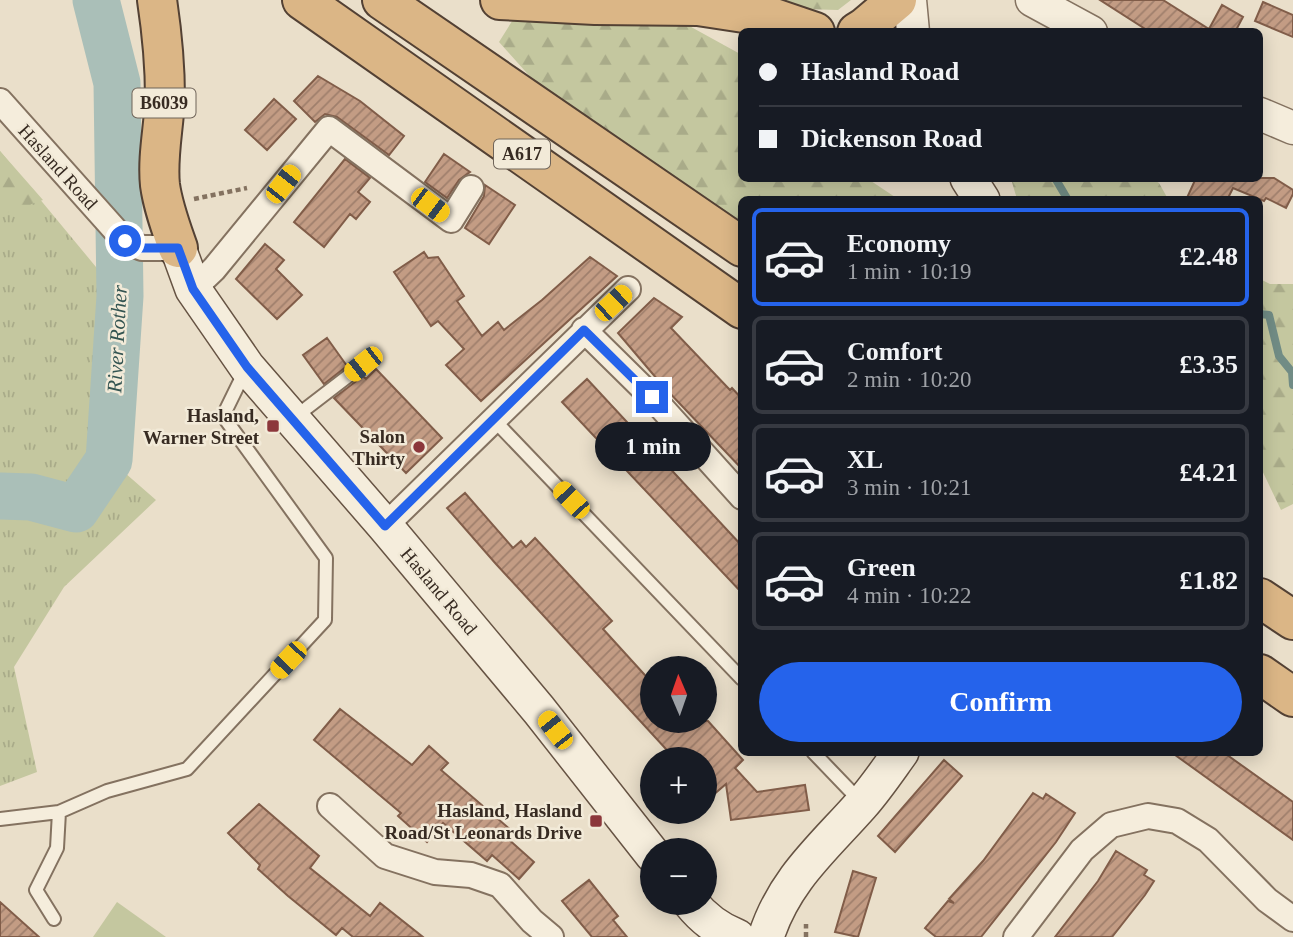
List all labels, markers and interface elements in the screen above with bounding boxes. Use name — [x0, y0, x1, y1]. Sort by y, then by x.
text: Hasland Road — [801, 57, 959, 86]
road number: B6039 — [132, 88, 196, 118]
street label: Hasland Road — [14, 120, 102, 214]
text: Dickenson Road — [801, 124, 982, 153]
road number: A617 — [494, 140, 550, 168]
car — [262, 161, 305, 207]
car — [407, 184, 454, 226]
route start — [109, 225, 141, 257]
icon: car — [763, 226, 826, 289]
text: Economy — [847, 229, 951, 258]
text: £2.48 — [1180, 242, 1238, 271]
text: 1 min · 10:19 — [847, 259, 972, 284]
car — [591, 281, 636, 325]
water label: River Rother — [102, 284, 132, 394]
icon: car — [763, 334, 826, 397]
text: Comfort — [847, 337, 942, 366]
car — [340, 343, 387, 385]
text: £3.35 — [1180, 350, 1238, 379]
text: 2 min · 10:20 — [847, 367, 972, 392]
route end — [636, 381, 668, 413]
place label: Hasland, Warner Street — [143, 405, 260, 448]
marker: Hasland, Warner Street — [265, 418, 281, 434]
callout: 1 min — [594, 422, 710, 471]
place label: Salon Thirty — [352, 426, 405, 469]
text: 1 min — [625, 434, 681, 459]
marker: Salon Thirty — [411, 439, 427, 455]
icon: car — [763, 442, 826, 505]
text: XL — [847, 445, 883, 474]
text: £4.21 — [1180, 458, 1238, 487]
text: 3 min · 10:21 — [847, 475, 972, 500]
car — [549, 478, 594, 522]
street label: Hasland Road — [397, 543, 482, 639]
icon: car — [763, 550, 826, 613]
text: Green — [847, 553, 916, 582]
text: £1.82 — [1180, 566, 1238, 595]
text: 4 min · 10:22 — [847, 583, 972, 608]
car — [266, 637, 311, 683]
north arrow — [640, 656, 718, 733]
map controls — [640, 656, 717, 915]
button: Confirm — [759, 662, 1242, 742]
car — [534, 707, 577, 753]
button: + — [640, 747, 717, 824]
place label: Hasland, Hasland Road/St Leonards Drive — [385, 800, 582, 843]
marker: Hasland, Hasland Road/St Leonards Drive — [588, 813, 604, 829]
button: − — [640, 838, 717, 915]

